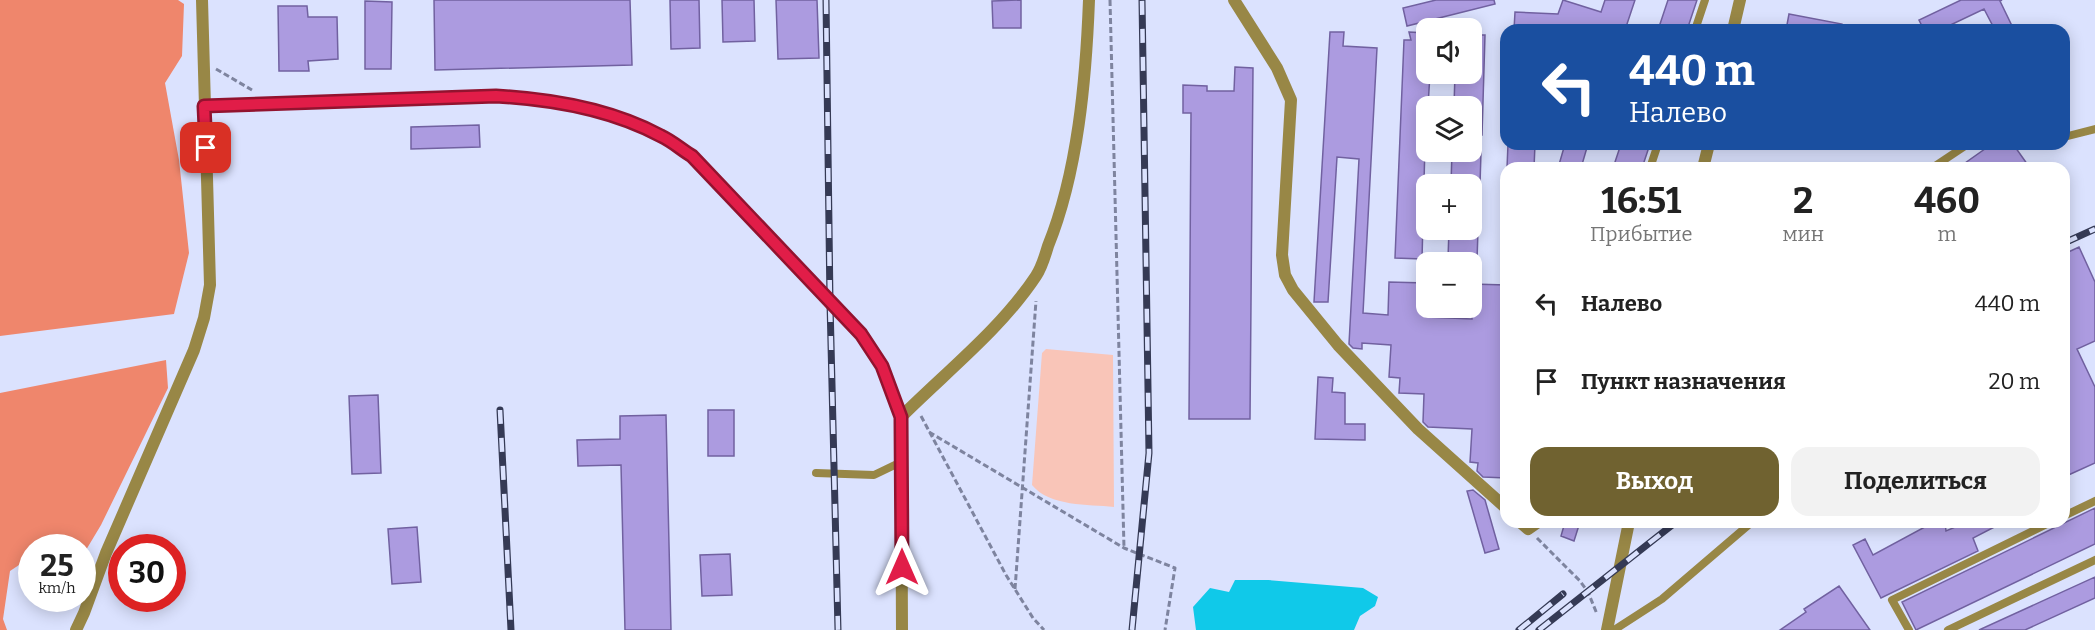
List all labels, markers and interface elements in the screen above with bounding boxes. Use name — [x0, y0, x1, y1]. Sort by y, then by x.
map controls — [1416, 18, 1482, 318]
button: sound — [1416, 18, 1482, 84]
text: 440 m — [1629, 46, 1755, 96]
icon: left — [1530, 48, 1608, 126]
button: layers — [1416, 96, 1482, 162]
text: Налево — [1629, 97, 1727, 129]
pin — [180, 122, 231, 173]
icon: arrive — [189, 131, 222, 164]
button: + — [1416, 174, 1482, 240]
text: 16:51 — [1601, 179, 1681, 223]
text: 2 — [1793, 179, 1813, 223]
text: 460 — [1914, 179, 1980, 223]
text: Прибытие — [1590, 222, 1692, 246]
text: мин — [1782, 222, 1824, 246]
text: m — [1937, 222, 1957, 246]
button: − — [1416, 252, 1482, 318]
icon: left — [1530, 287, 1563, 320]
text: Налево — [1581, 290, 1662, 317]
text: 440 m — [1975, 290, 2040, 317]
icon: arrive — [1530, 365, 1563, 398]
text: Пункт назначения — [1581, 368, 1786, 395]
text: 20 m — [1989, 368, 2040, 395]
button: Выход — [1530, 447, 1779, 516]
button: Поделиться — [1791, 447, 2040, 516]
speed limit sign: 30 — [108, 534, 186, 612]
position arrow — [870, 535, 934, 599]
text: 25 — [40, 548, 74, 584]
text: km/h — [38, 579, 76, 597]

